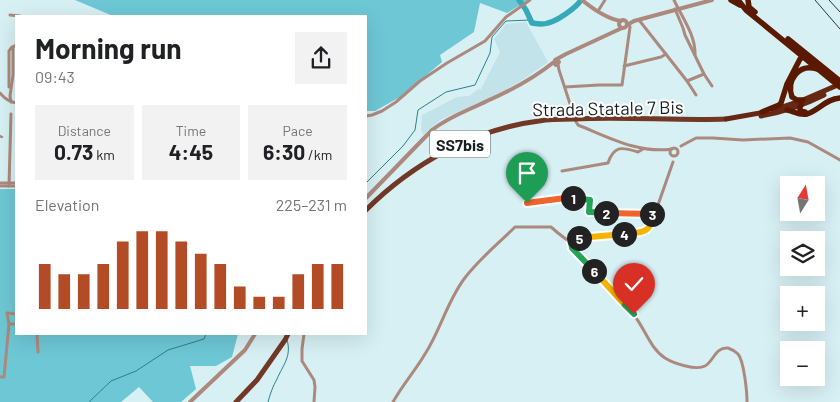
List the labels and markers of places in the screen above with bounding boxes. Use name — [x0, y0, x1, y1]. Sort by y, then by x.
pin — [506, 152, 548, 203]
pin: 1 — [560, 186, 586, 210]
pin: 2 — [594, 200, 618, 226]
pin: 3 — [640, 202, 664, 226]
pin: 4 — [612, 222, 636, 246]
pin: 5 — [566, 226, 592, 250]
pin: 6 — [582, 258, 606, 284]
pin — [613, 263, 655, 314]

